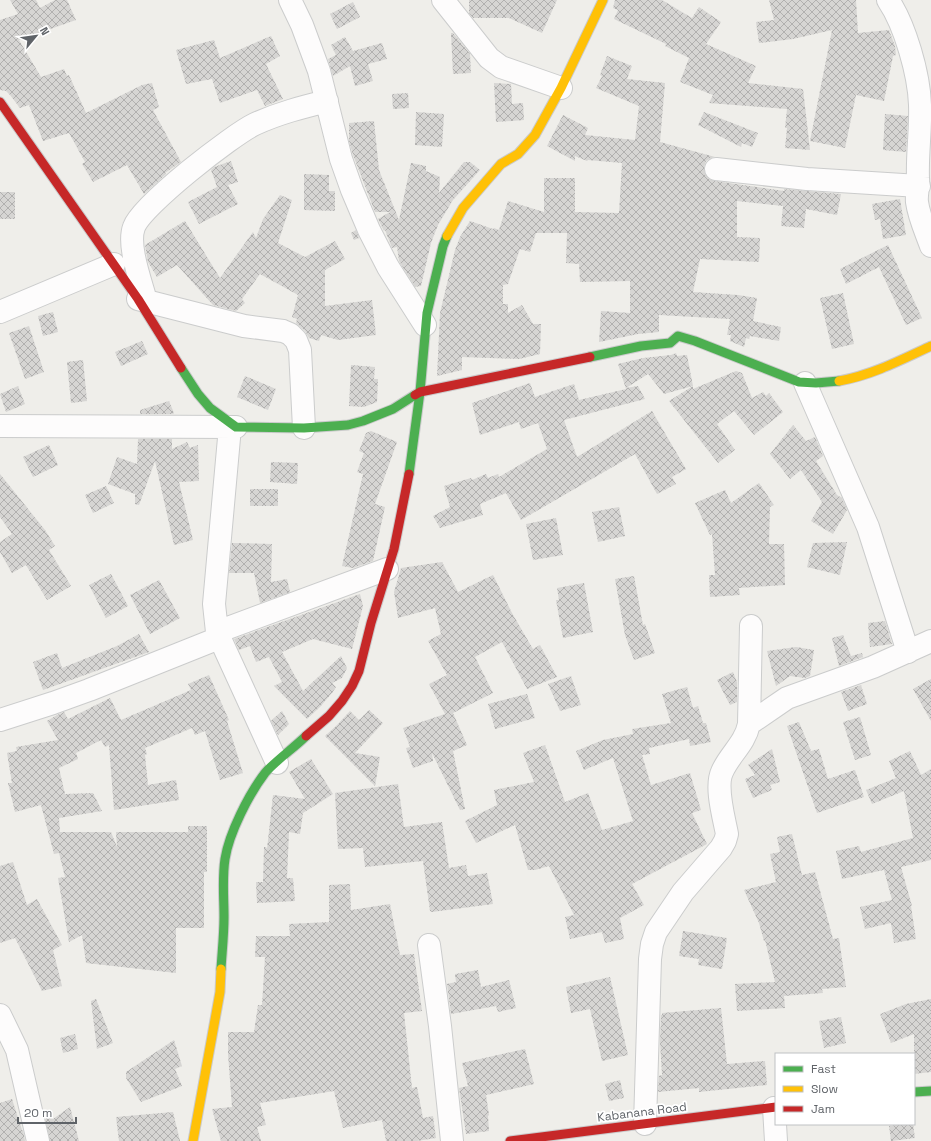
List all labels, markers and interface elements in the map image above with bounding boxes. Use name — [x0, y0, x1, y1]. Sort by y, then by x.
north arrow — [16, 16, 56, 56]
text: N — [37, 25, 53, 38]
legend — [775, 1053, 915, 1125]
text: Fast — [811, 1061, 836, 1077]
text: Slow — [811, 1081, 838, 1097]
scale bar — [18, 1099, 76, 1125]
street label: Kabanana Road — [596, 1099, 688, 1125]
text: Jam — [811, 1101, 835, 1117]
text: 20 m — [24, 1105, 52, 1121]

